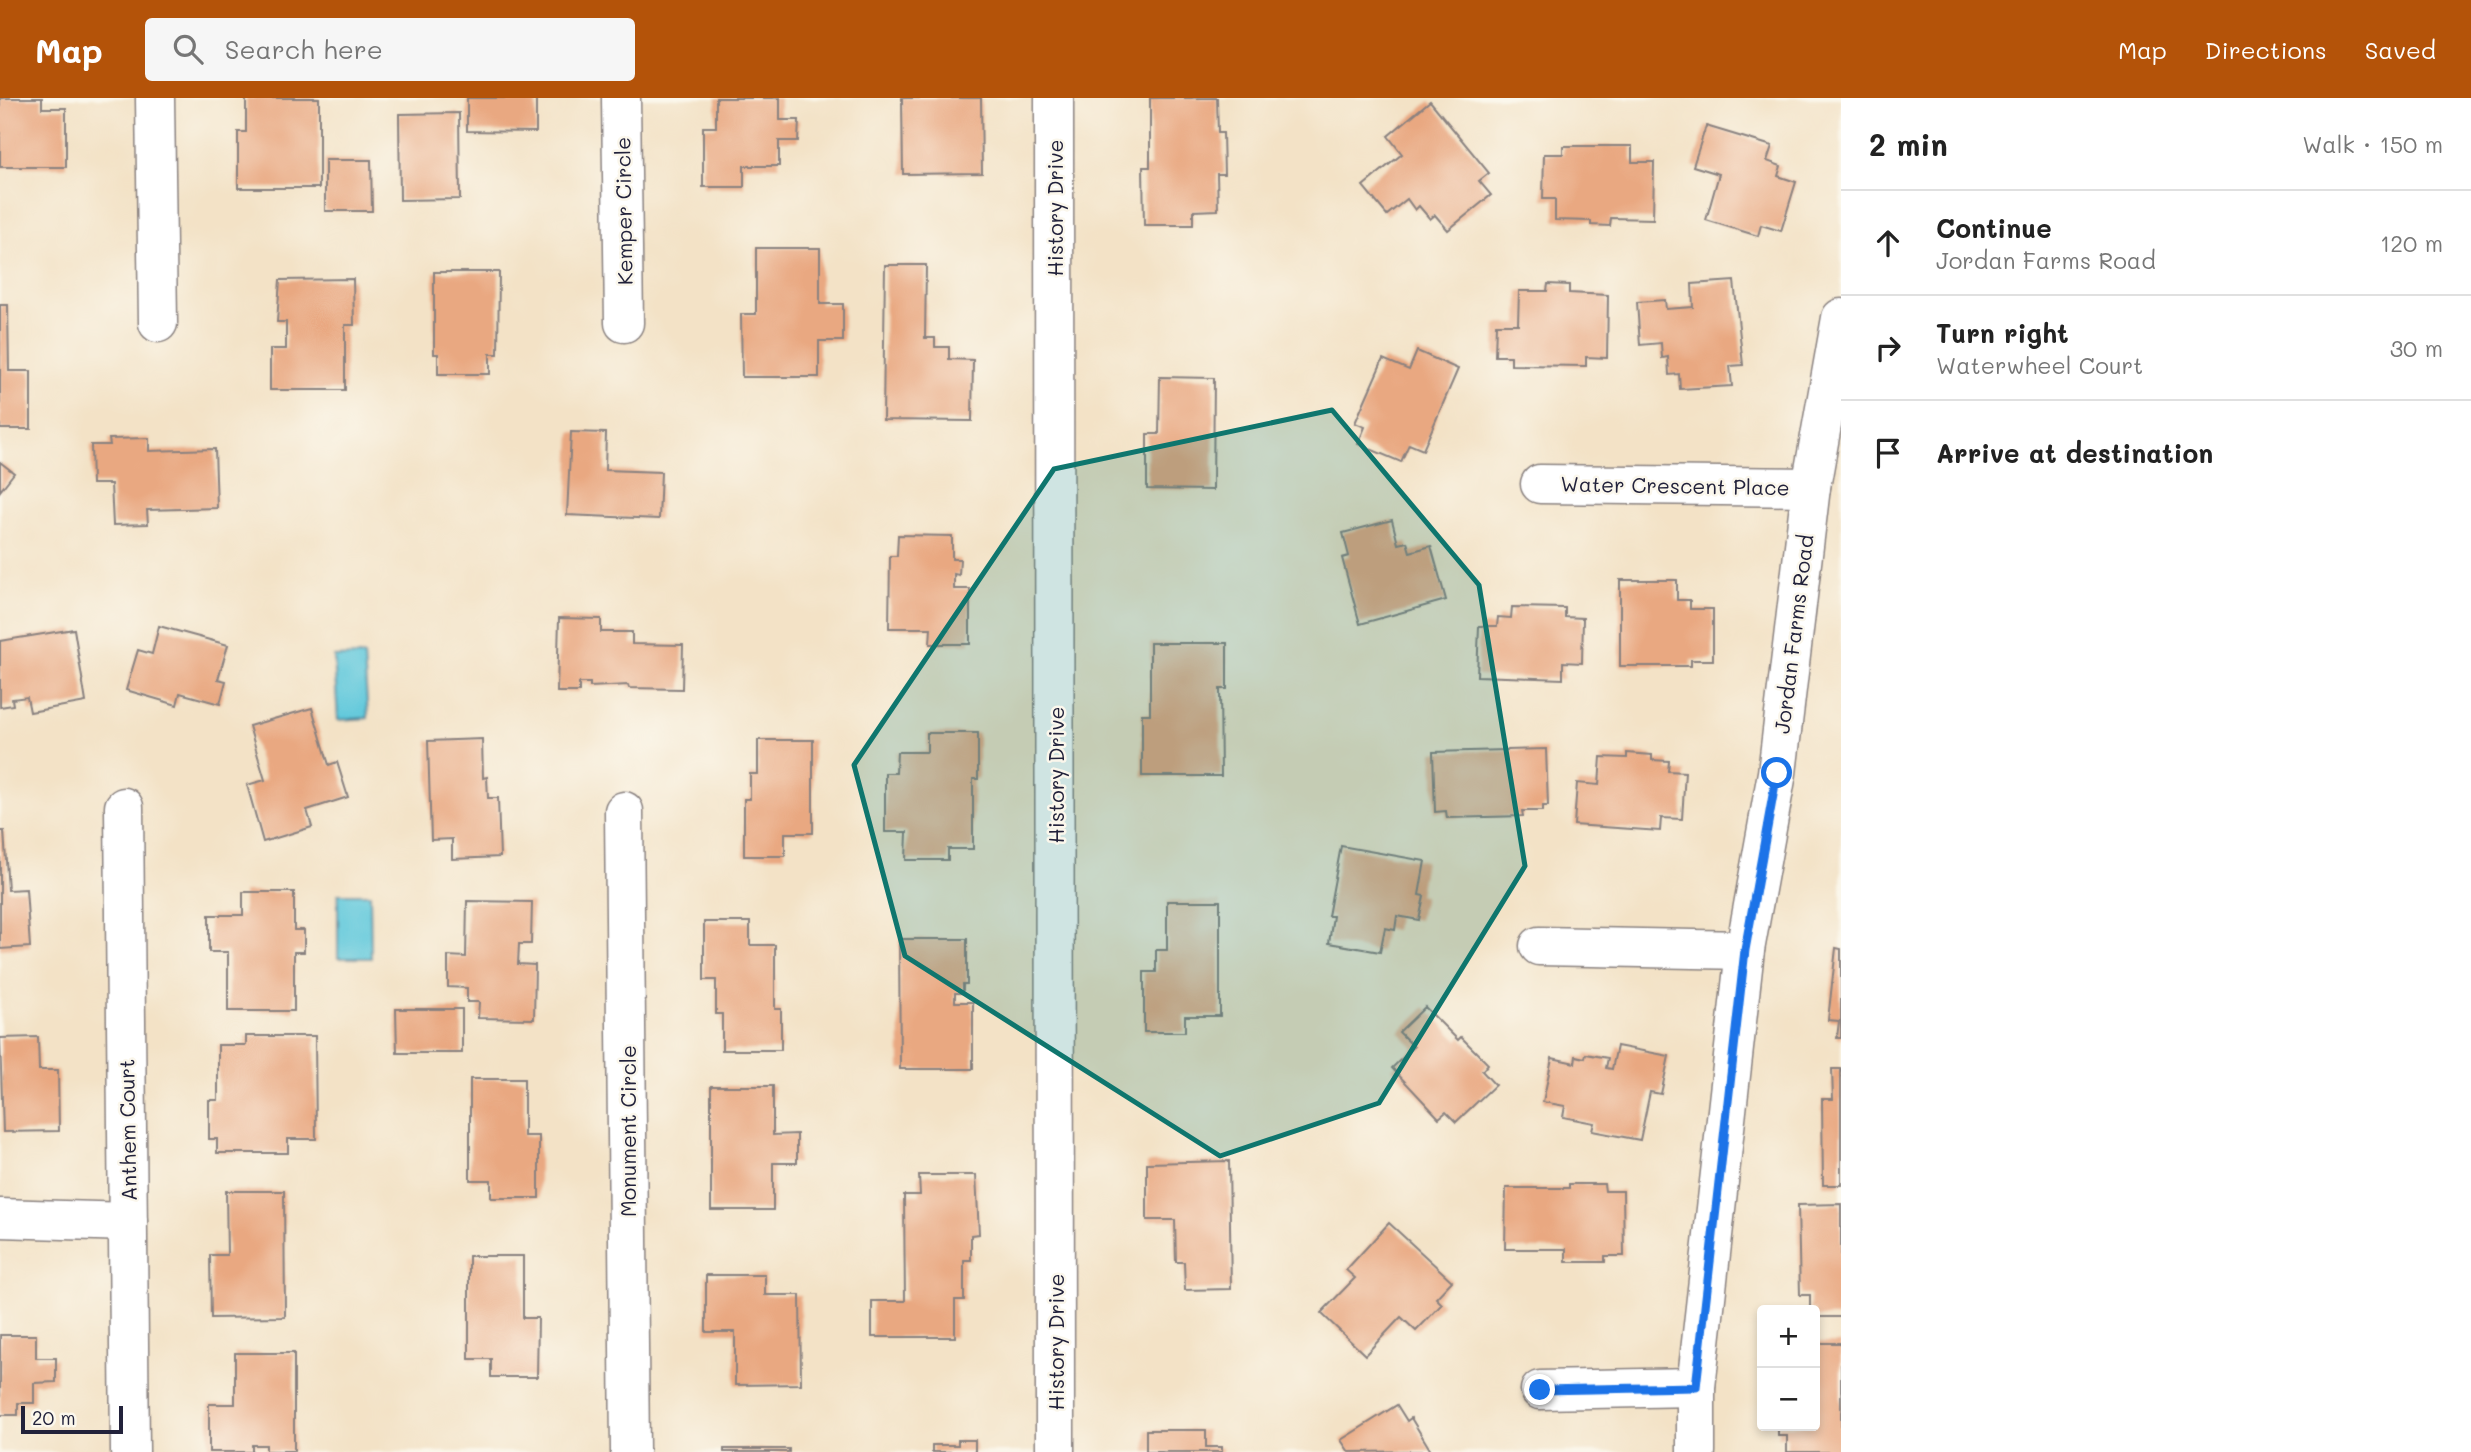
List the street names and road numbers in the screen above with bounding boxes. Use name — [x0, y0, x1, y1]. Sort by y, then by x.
street label: Kemper Circle — [608, 137, 638, 285]
street label: History Drive — [1041, 139, 1068, 277]
street label: Water Crescent Place — [1560, 470, 1790, 500]
street label: Jordan Farms Road — [1767, 533, 1819, 735]
street label: History Drive — [1042, 706, 1069, 844]
street label: Monument Circle — [614, 1045, 641, 1217]
street label: Anthem Court — [112, 1059, 142, 1201]
street label: History Drive — [1042, 1273, 1069, 1411]

